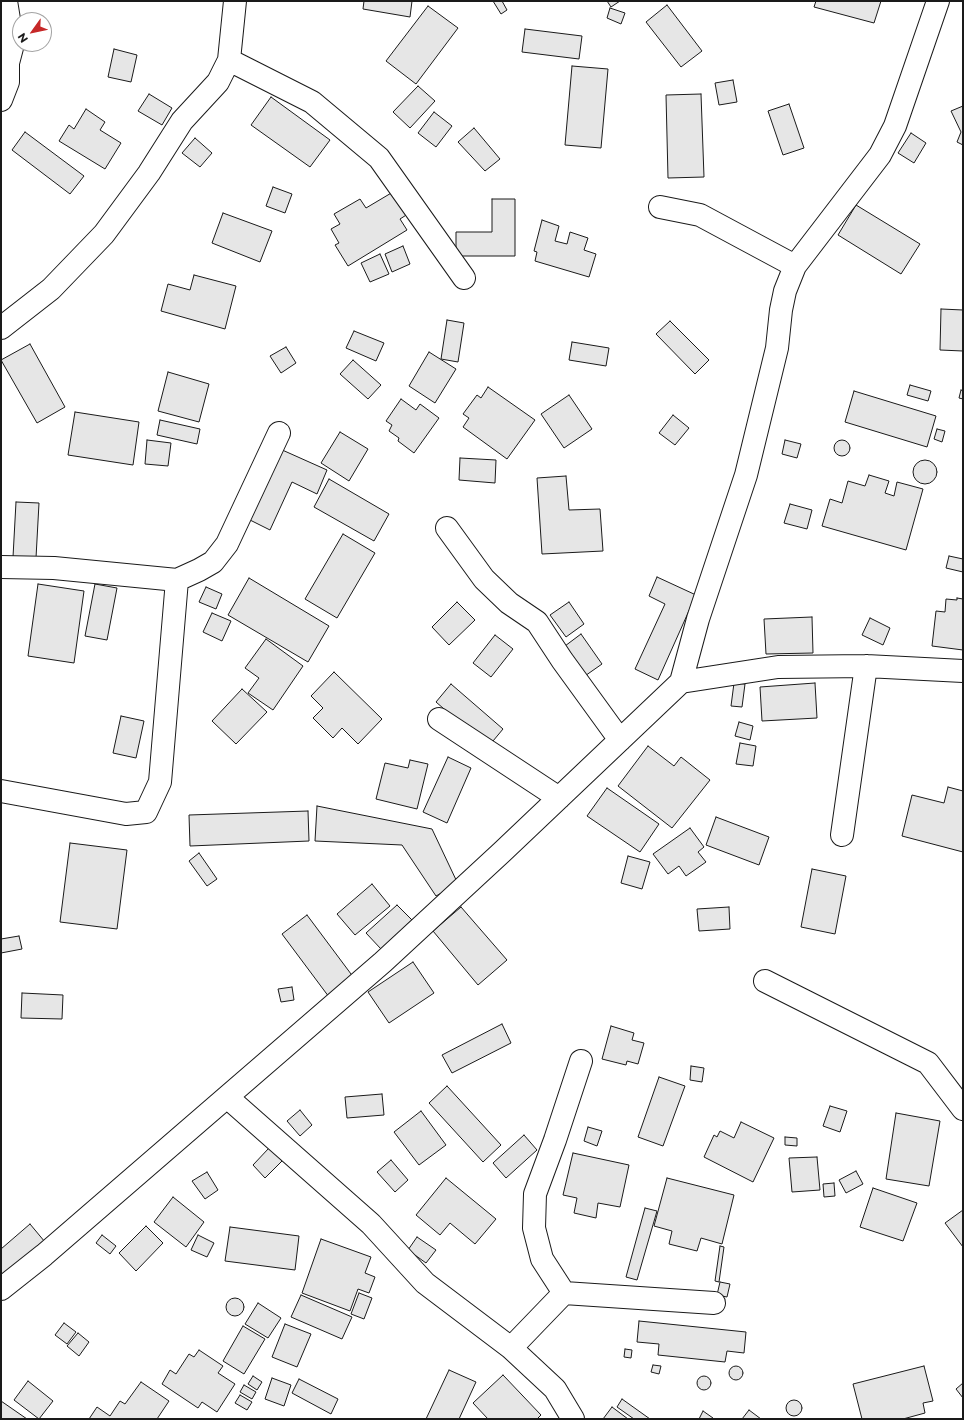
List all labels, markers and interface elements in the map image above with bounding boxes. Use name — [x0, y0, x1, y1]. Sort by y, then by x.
north arrow — [12, 12, 52, 52]
text: N — [14, 30, 31, 46]

